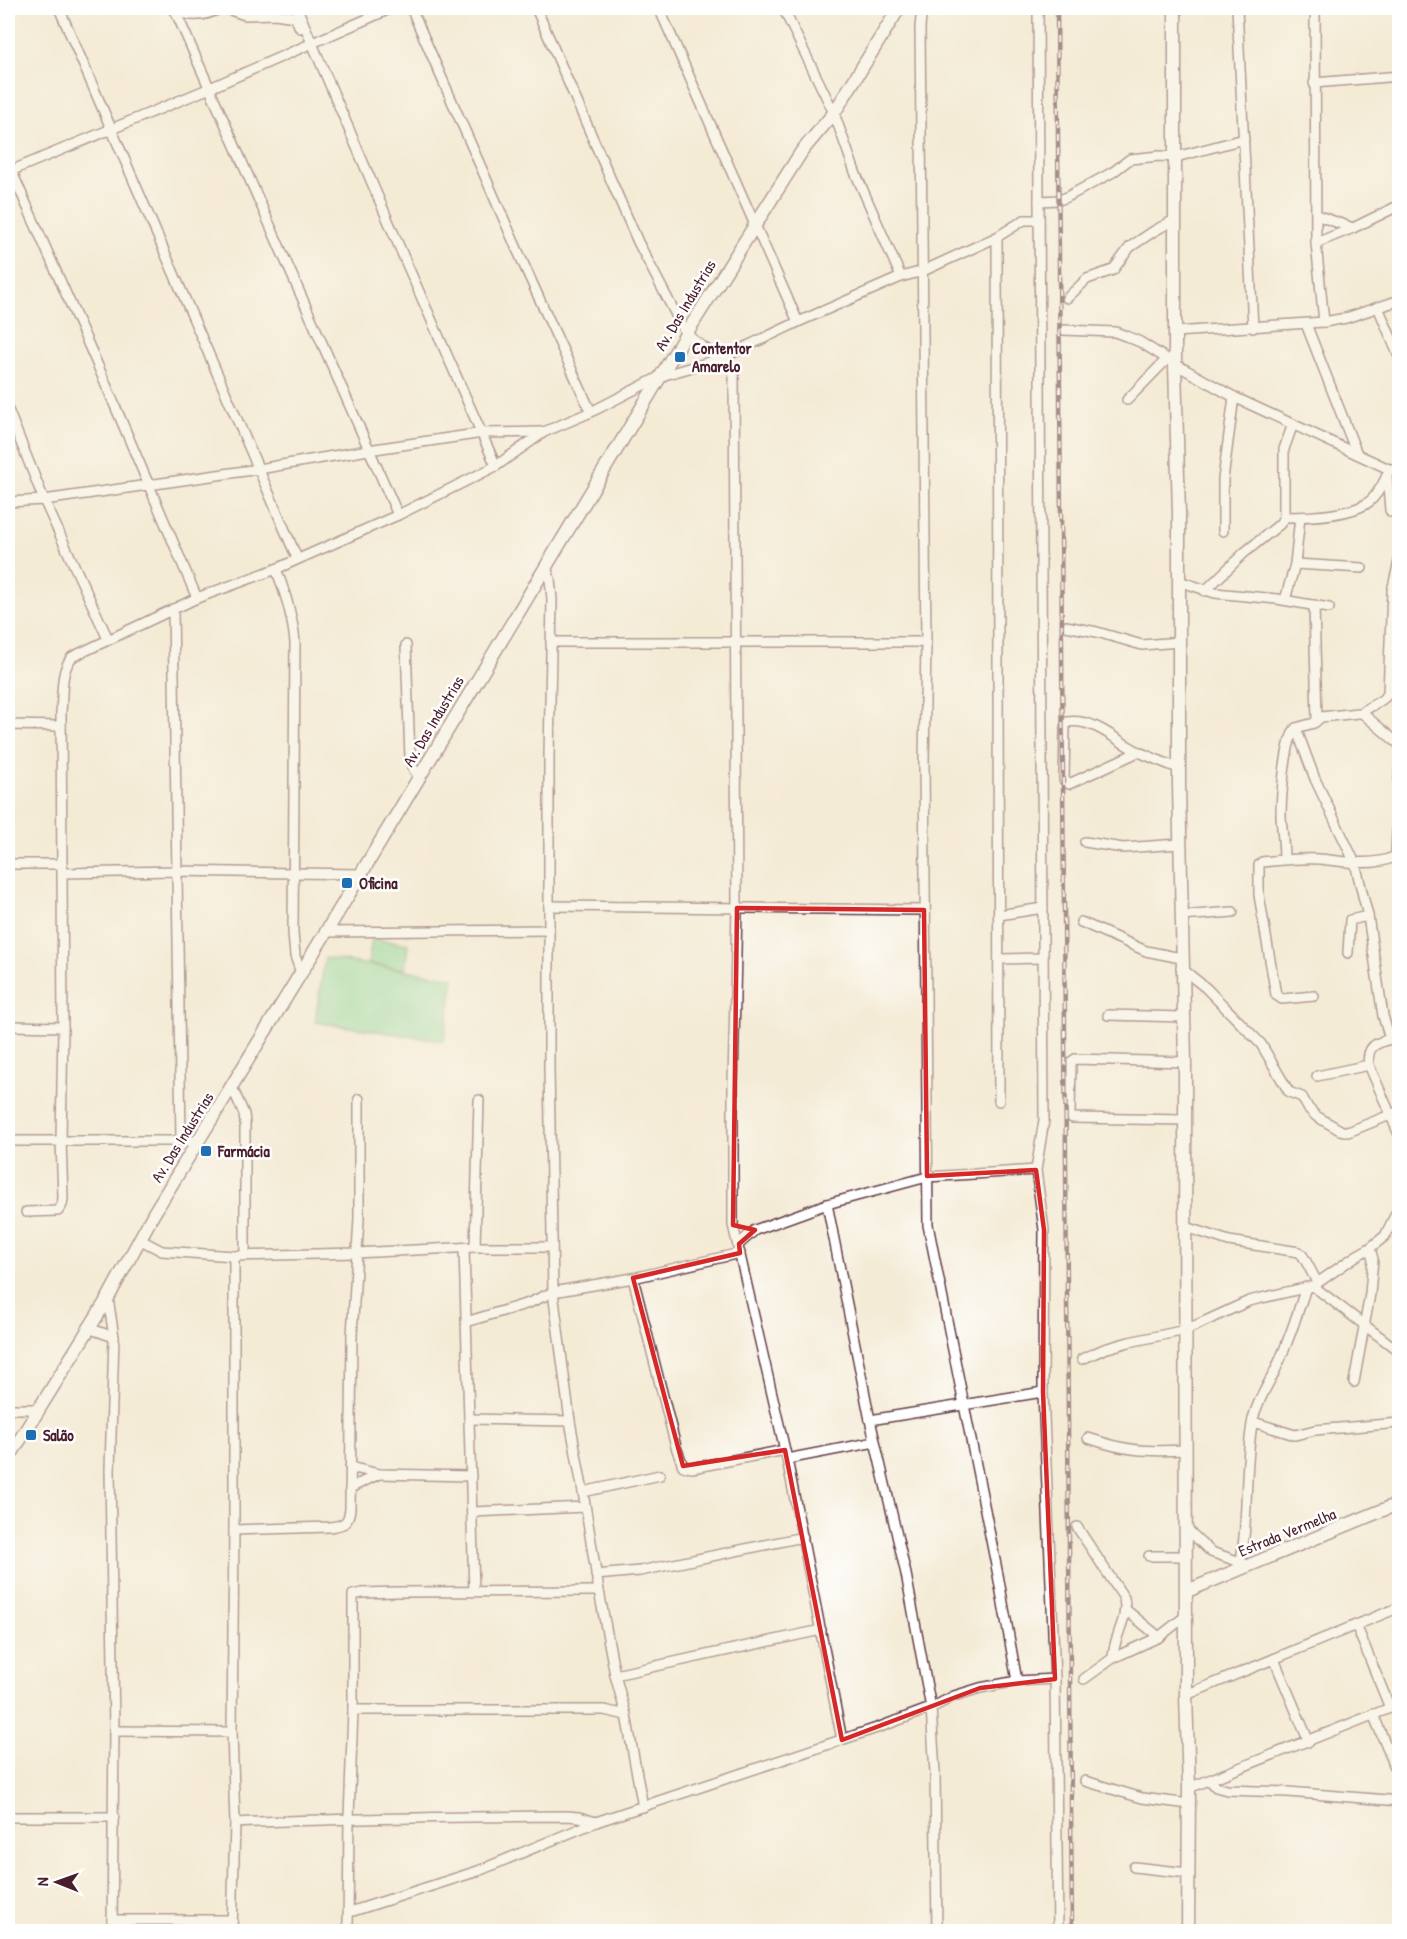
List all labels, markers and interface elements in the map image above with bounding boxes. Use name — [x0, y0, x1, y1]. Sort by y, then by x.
street label: Av. Das Industrias — [649, 255, 721, 355]
place label: Contentor Amarelo — [692, 337, 753, 377]
marker: Contentor Amarelo — [673, 350, 687, 364]
street label: Av. Das Industrias — [397, 671, 469, 771]
place label: Oficina — [359, 872, 398, 894]
marker: Oficina — [340, 876, 354, 890]
street label: Av. Das Industrias — [146, 1088, 218, 1186]
place label: Farmácia — [217, 1140, 270, 1162]
marker: Farmácia — [199, 1144, 213, 1158]
place label: Salão — [43, 1424, 74, 1446]
marker: Salão — [24, 1428, 38, 1442]
street label: Estrada Vermelha — [1235, 1502, 1339, 1562]
north arrow — [27, 1852, 87, 1912]
text: N — [31, 1877, 53, 1886]

